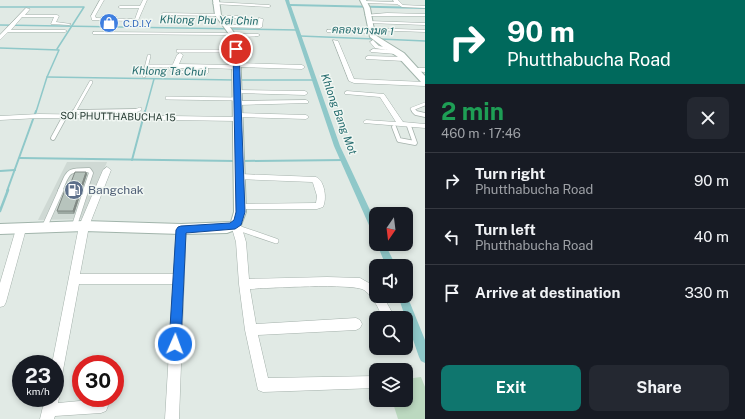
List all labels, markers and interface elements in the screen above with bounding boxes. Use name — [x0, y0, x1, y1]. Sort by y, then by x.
shop icon: C.D.I.Y — [98, 12, 120, 34]
water label: Khlong Phu Yai Chin — [159, 13, 259, 27]
text: 90 m — [507, 15, 575, 48]
icon: right — [441, 16, 493, 68]
place label: C.D.I.Y — [123, 17, 152, 29]
water label: คลองบางมด 1 — [332, 23, 394, 37]
pin — [219, 32, 253, 66]
icon: arrive — [225, 38, 247, 60]
text: Phutthabucha Road — [507, 49, 671, 70]
water label: Khlong Ta Chui — [132, 64, 207, 78]
water label: Khlong Bang Mot — [319, 72, 359, 157]
text: 2 min — [441, 97, 504, 125]
button: close — [687, 97, 729, 139]
street label: SOI PHUTTHABUCHA 15 — [60, 109, 176, 123]
text: 460 m · 17:46 — [441, 126, 521, 141]
text: Turn right — [475, 165, 545, 182]
icon: right — [441, 170, 463, 192]
text: 90 m — [694, 172, 729, 189]
fuel station icon: Bangchak — [63, 179, 85, 201]
text: Phutthabucha Road — [475, 182, 593, 197]
place label: Bangchak — [88, 183, 144, 197]
north arrow — [369, 207, 413, 251]
map controls — [369, 207, 413, 407]
text: Turn left — [475, 221, 536, 238]
icon: left — [441, 226, 463, 248]
text: 40 m — [694, 228, 729, 245]
text: Phutthabucha Road — [475, 238, 593, 253]
button: sound — [369, 259, 413, 303]
icon: arrive — [441, 282, 463, 304]
text: Arrive at destination — [475, 284, 620, 301]
text: 330 m — [684, 284, 729, 301]
button: search — [369, 311, 413, 355]
position arrow — [154, 323, 196, 365]
speed limit sign: 30 — [72, 355, 124, 407]
button: layers — [369, 363, 413, 407]
text: 23 — [25, 364, 51, 388]
button: Exit — [441, 365, 581, 411]
button: Share — [589, 365, 729, 411]
text: km/h — [26, 385, 50, 397]

